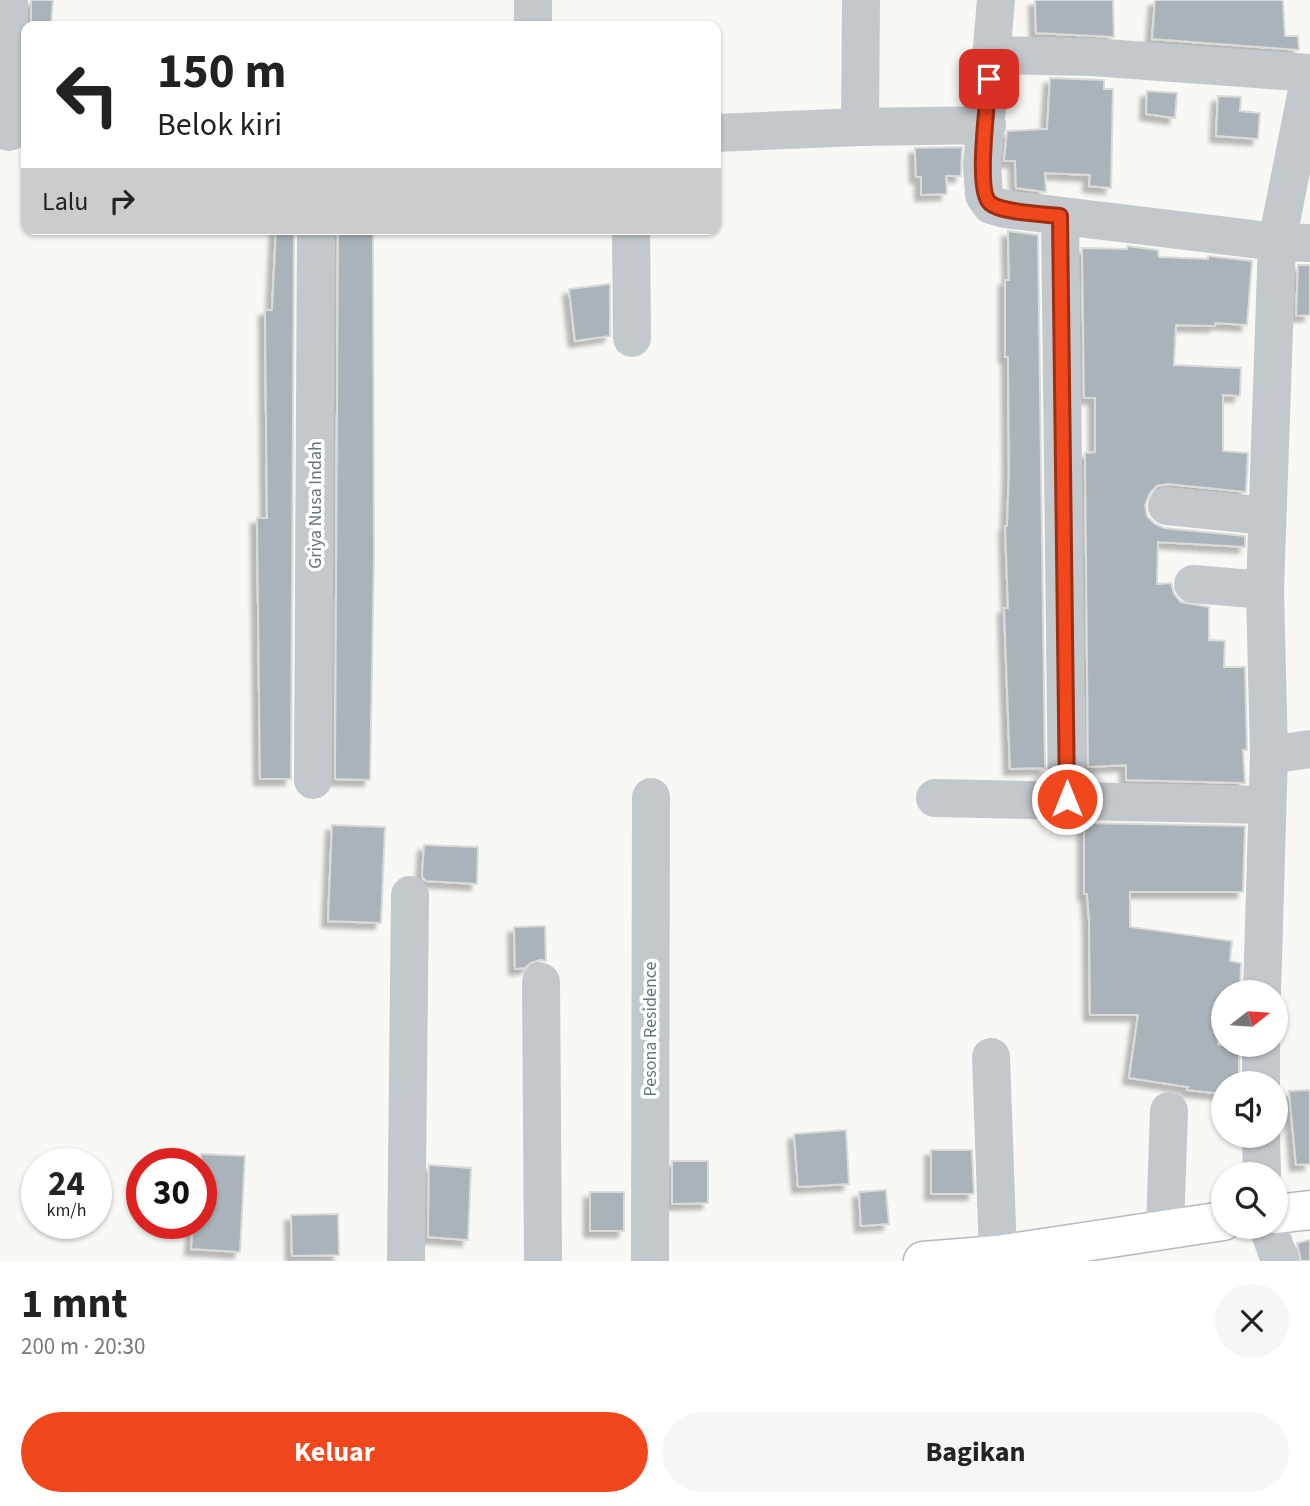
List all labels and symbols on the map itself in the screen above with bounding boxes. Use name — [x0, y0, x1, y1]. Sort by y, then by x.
pin — [959, 49, 1019, 109]
street label: Griya Nusa Indah — [303, 441, 328, 569]
position arrow — [1030, 762, 1104, 836]
street label: Pesona Residence — [638, 961, 663, 1096]
north arrow — [1211, 980, 1288, 1057]
speed limit sign: 30 — [126, 1148, 217, 1239]

